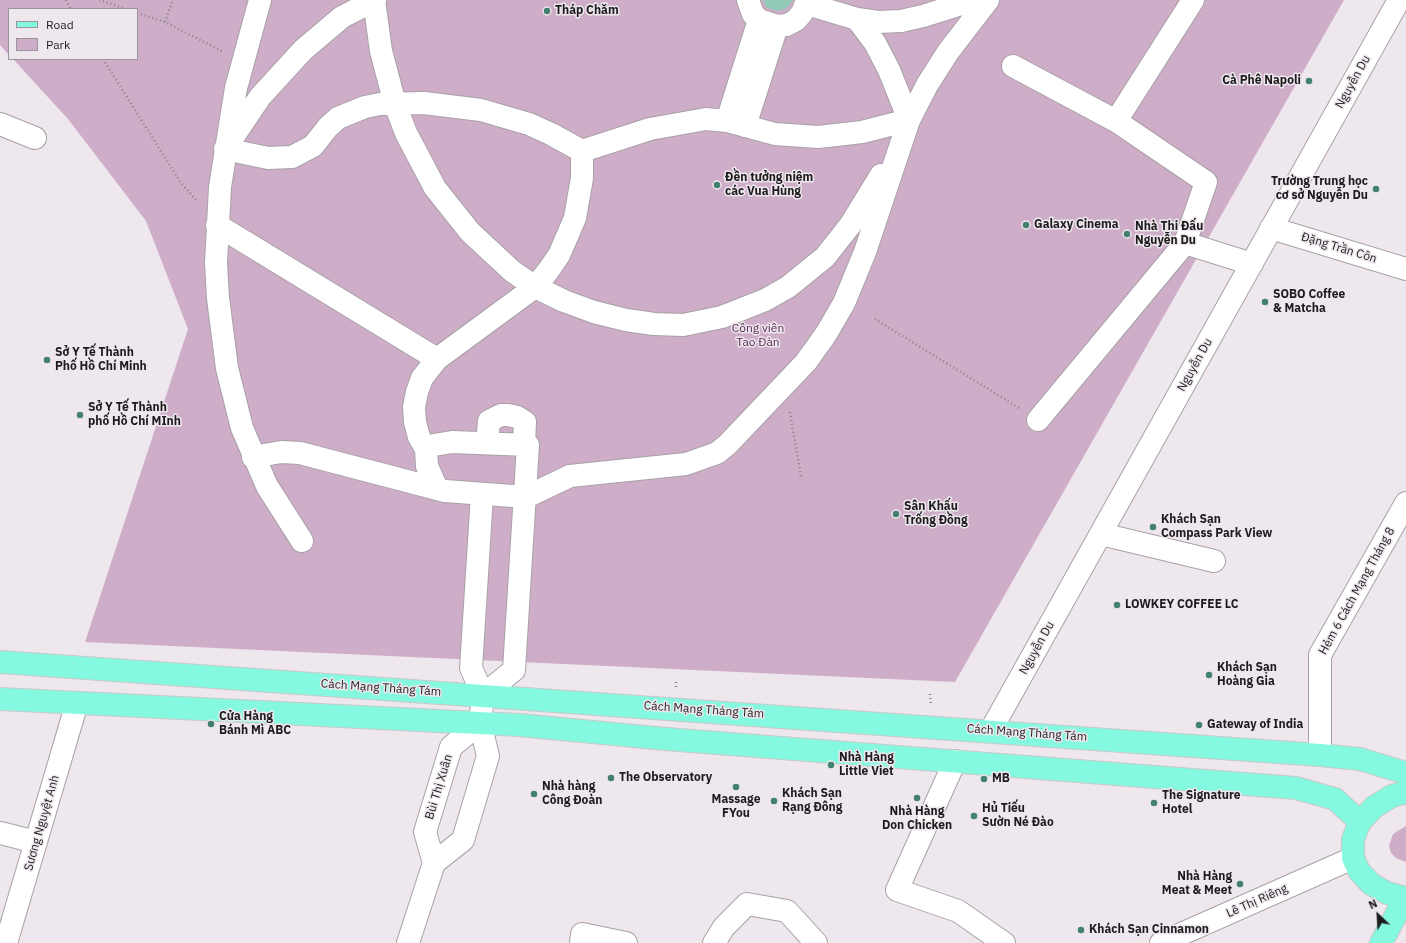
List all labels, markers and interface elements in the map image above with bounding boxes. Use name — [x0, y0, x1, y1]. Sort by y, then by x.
place label: Tháp Chăm — [555, 4, 619, 18]
marker: Tháp Chăm — [542, 6, 552, 16]
legend — [8, 8, 138, 60]
text: Road — [46, 17, 74, 32]
text: Park — [46, 37, 70, 52]
street label: Nguyễn Du — [1332, 53, 1374, 111]
place label: Cà Phê Napoli — [1222, 74, 1301, 88]
marker: Cà Phê Napoli — [1304, 76, 1314, 86]
place label: Đền tưởng niệm các Vua Hùng — [725, 171, 813, 199]
place label: Trường Trung học cơ sở Nguyễn Du — [1271, 175, 1368, 203]
marker: Đền tưởng niệm các Vua Hùng — [712, 180, 722, 190]
marker: Trường Trung học cơ sở Nguyễn Du — [1371, 184, 1381, 194]
place label: Galaxy Cinema — [1034, 218, 1119, 232]
marker: Galaxy Cinema — [1021, 220, 1031, 230]
place label: Nhà Thi Đấu Nguyễn Du — [1135, 220, 1203, 248]
marker: Nhà Thi Đấu Nguyễn Du — [1122, 229, 1132, 239]
street label: Đặng Trần Côn — [1300, 230, 1378, 266]
place label: SOBO Coffee & Matcha — [1273, 288, 1345, 316]
marker: SOBO Coffee & Matcha — [1260, 297, 1270, 307]
park label: Công viên Tao Đàn — [732, 322, 784, 350]
street label: Nguyễn Du — [1174, 336, 1216, 394]
place label: Sở Y Tế Thành Phố Hồ Chí Minh — [55, 346, 147, 374]
marker: Sở Y Tế Thành Phố Hồ Chí Minh — [42, 355, 52, 365]
place label: Sở Y Tế Thành phố Hồ Chí MInh — [88, 401, 181, 429]
marker: Sở Y Tế Thành phố Hồ Chí MInh — [75, 410, 85, 420]
place label: Sân Khấu Trống Đồng — [904, 500, 968, 528]
marker: Sân Khấu Trống Đồng — [891, 509, 901, 519]
place label: Khách Sạn Compass Park View — [1161, 513, 1272, 541]
marker: Khách Sạn Compass Park View — [1148, 522, 1158, 532]
street label: Hẻm 6 Cách Mạng Tháng 8 — [1316, 525, 1398, 657]
place label: LOWKEY COFFEE LC — [1125, 598, 1238, 612]
marker: LOWKEY COFFEE LC — [1112, 600, 1122, 610]
street label: Nguyễn Du — [1016, 619, 1058, 677]
place label: Khách Sạn Hoàng Gia — [1217, 661, 1277, 689]
marker: Khách Sạn Hoàng Gia — [1204, 670, 1214, 680]
street label: Cách Mạng Tháng Tám — [320, 677, 442, 699]
street label: Cách Mạng Tháng Tám — [643, 699, 765, 721]
place label: Cửa Hàng Bánh Mì ABC — [219, 710, 291, 738]
place label: Gateway of India — [1207, 718, 1303, 732]
marker: Cửa Hàng Bánh Mì ABC — [206, 719, 216, 729]
marker: Gateway of India — [1194, 720, 1204, 730]
street label: Cách Mạng Tháng Tám — [966, 722, 1088, 744]
place label: Nhà Hàng Little Viet — [839, 751, 894, 779]
street label: Bùi Thị Xuân — [422, 753, 456, 821]
marker: Nhà Hàng Little Viet — [826, 760, 836, 770]
place label: The Observatory — [619, 771, 712, 785]
place label: MB — [992, 772, 1010, 786]
street label: Sương Nguyệt Anh — [21, 773, 63, 873]
marker: The Observatory — [606, 773, 616, 783]
marker: MB — [979, 774, 989, 784]
place label: Nhà hàng Công Đoàn — [542, 780, 602, 808]
marker: Massage FYou — [731, 782, 741, 792]
place label: Khách Sạn Rạng Đông — [782, 787, 842, 815]
marker: Nhà hàng Công Đoàn — [529, 789, 539, 799]
place label: The Signature Hotel — [1162, 789, 1240, 817]
place label: Massage FYou — [712, 793, 760, 821]
marker: Nhà Hàng Don Chicken — [912, 793, 922, 803]
marker: Khách Sạn Rạng Đông — [769, 796, 779, 806]
marker: The Signature Hotel — [1149, 798, 1159, 808]
place label: Hủ Tiếu Sườn Né Đào — [982, 802, 1054, 830]
place label: Nhà Hàng Don Chicken — [882, 805, 952, 833]
marker: Hủ Tiếu Sườn Né Đào — [969, 811, 979, 821]
place label: Nhà Hàng Meat & Meet — [1162, 870, 1232, 898]
marker: Nhà Hàng Meat & Meet — [1235, 879, 1245, 889]
street label: Lê Thị Riêng — [1224, 881, 1290, 921]
north arrow — [1358, 895, 1398, 935]
text: N — [1366, 896, 1379, 912]
place label: Khách Sạn Cinnamon — [1089, 923, 1209, 937]
marker: Khách Sạn Cinnamon — [1076, 925, 1086, 935]

